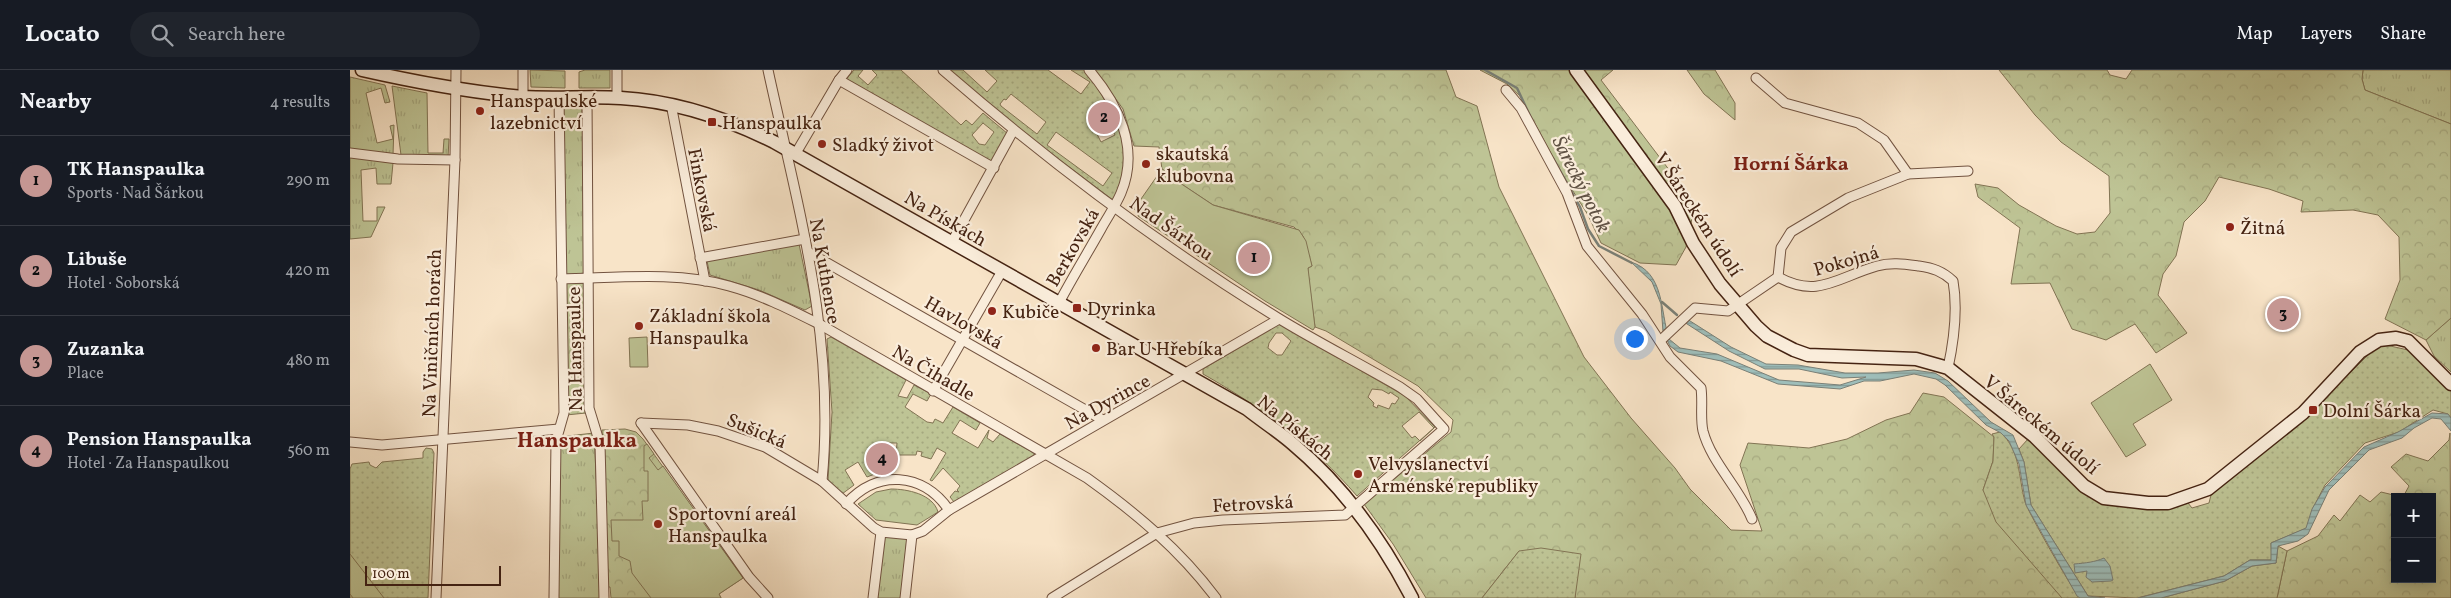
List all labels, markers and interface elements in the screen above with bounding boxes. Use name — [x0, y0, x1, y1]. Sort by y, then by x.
search box — [130, 12, 480, 57]
text: Locato — [25, 18, 100, 52]
icon: search — [148, 21, 176, 49]
text: Search here — [188, 22, 285, 48]
text: Map — [2236, 22, 2272, 47]
text: Layers — [2300, 22, 2352, 47]
text: Share — [2380, 22, 2426, 47]
text: Nearby — [20, 88, 91, 117]
place label: Hanspaulské lazebnictví — [490, 89, 597, 137]
text: 4 results — [270, 92, 330, 114]
pin: 2 — [1088, 99, 1120, 137]
marker: Hanspaulské lazebnictví — [474, 105, 486, 117]
place label: Hanspaulka — [722, 111, 822, 137]
marker: Hanspaulka — [706, 116, 718, 128]
water label: Šárecký potok — [1544, 132, 1617, 238]
place label: Sladký život — [832, 133, 934, 159]
marker: Sladký život — [816, 138, 828, 150]
place label: skautská klubovna — [1156, 142, 1234, 190]
street label: Finkovská — [680, 146, 722, 235]
street label: V Šáreckém údolí — [1647, 148, 1747, 283]
district label: Horní Šárka — [1733, 151, 1849, 179]
text: TK Hanspaulka — [67, 157, 205, 183]
marker: skautská klubovna — [1140, 158, 1152, 170]
text: 1 — [33, 170, 39, 192]
text: 290 m — [286, 170, 330, 192]
text: Sports · Nad Šárkou — [67, 183, 204, 205]
street label: Na Pískách — [899, 186, 991, 254]
street label: Nad Šárkou — [1124, 191, 1218, 268]
street label: Berkovská — [1041, 204, 1107, 292]
street label: Na Kuthence — [802, 216, 846, 326]
place label: Žitná — [2240, 216, 2285, 242]
marker: Žitná — [2224, 221, 2236, 233]
pin: 1 — [1238, 239, 1270, 277]
street label: Pokojná — [1811, 240, 1882, 284]
text: Libuše — [67, 247, 127, 273]
street label: Na Viničních horách — [417, 248, 449, 418]
text: 2 — [32, 260, 40, 282]
text: 420 m — [285, 260, 330, 282]
text: Hotel · Soborská — [67, 273, 180, 295]
street label: Na Hanspaulce — [562, 286, 590, 412]
street label: Havlovská — [919, 291, 1007, 357]
pin: 3 — [2267, 295, 2299, 333]
place label: Dyrinka — [1087, 297, 1156, 323]
place label: Kubiče — [1002, 300, 1059, 326]
marker: Dyrinka — [1071, 302, 1083, 314]
place label: Základní škola Hanspaulka — [649, 304, 771, 352]
marker: Kubiče — [986, 305, 998, 317]
marker: Základní škola Hanspaulka — [633, 320, 645, 332]
your location — [1622, 326, 1648, 352]
text: Zuzanka — [67, 337, 145, 363]
place label: Bar U Hřebíka — [1106, 337, 1223, 363]
street label: Na Čihadle — [887, 340, 979, 408]
marker: Bar U Hřebíka — [1090, 342, 1102, 354]
text: 3 — [32, 350, 40, 372]
text: 480 m — [286, 350, 330, 372]
text: Place — [67, 363, 104, 385]
street label: Na Dyrince — [1061, 369, 1155, 437]
street label: V Šáreckém údolí — [1977, 369, 2104, 482]
street label: Na Pískách — [1251, 390, 1338, 467]
place label: Dolní Šárka — [2323, 399, 2421, 425]
marker: Dolní Šárka — [2307, 404, 2319, 416]
street label: Sušická — [722, 408, 790, 456]
text: Pension Hanspaulka — [67, 427, 252, 453]
district label: Hanspaulka — [517, 427, 637, 456]
text: 4 — [31, 440, 41, 462]
text: 560 m — [287, 440, 330, 462]
pin: 4 — [866, 440, 898, 478]
place label: Velvyslanectví Arménské republiky — [1368, 452, 1538, 500]
text: Hotel · Za Hanspaulkou — [67, 453, 230, 475]
marker: Velvyslanectví Arménské republiky — [1352, 468, 1364, 480]
street label: Fetrovská — [1212, 490, 1294, 520]
map controls — [2391, 493, 2436, 583]
button: + — [2391, 493, 2436, 538]
place label: Sportovní areál Hanspaulka — [668, 502, 797, 550]
marker: Sportovní areál Hanspaulka — [652, 518, 664, 530]
button: − — [2391, 538, 2436, 583]
scale bar — [365, 563, 501, 586]
text: 100 m — [372, 565, 410, 584]

